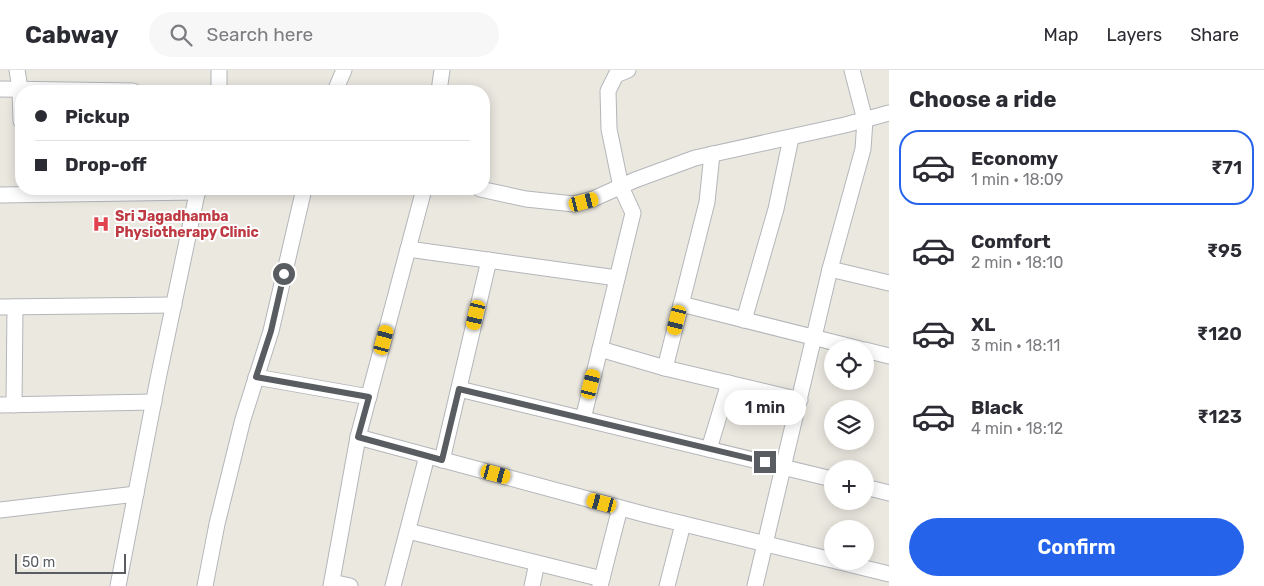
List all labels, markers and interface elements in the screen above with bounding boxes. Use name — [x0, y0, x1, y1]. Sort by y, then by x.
search box — [149, 12, 499, 57]
text: Cabway — [25, 21, 119, 49]
icon: search — [167, 21, 195, 49]
text: Search here — [207, 23, 313, 46]
text: Map — [1044, 24, 1079, 46]
text: Layers — [1107, 24, 1162, 46]
text: Share — [1190, 24, 1239, 46]
text: Choose a ride — [909, 86, 1056, 113]
text: Pickup — [65, 105, 130, 128]
icon: car — [911, 145, 956, 190]
text: Economy — [971, 147, 1058, 170]
text: Drop-off — [65, 153, 147, 176]
text: ₹71 — [1211, 156, 1242, 179]
text: 1 min · 18:09 — [971, 170, 1063, 189]
car — [567, 191, 600, 213]
place label: Sri Jagadhamba Physiotherapy Clinic — [115, 208, 259, 241]
hospital icon: Sri Jagadhamba Physiotherapy Clinic — [91, 214, 111, 234]
icon: car — [911, 228, 956, 273]
text: Comfort — [971, 230, 1051, 253]
text: ₹95 — [1207, 239, 1242, 262]
text: 2 min · 18:10 — [971, 253, 1063, 272]
route start — [273, 263, 295, 285]
car — [465, 299, 486, 331]
car — [666, 304, 687, 336]
icon: car — [911, 311, 956, 356]
text: XL — [971, 313, 995, 336]
text: ₹120 — [1197, 322, 1242, 345]
car — [372, 324, 395, 356]
text: 3 min · 18:11 — [971, 336, 1060, 355]
map controls — [824, 340, 874, 570]
button: locate — [824, 340, 874, 390]
car — [580, 368, 601, 400]
callout: 1 min — [724, 390, 806, 424]
icon: car — [911, 394, 956, 439]
text: Black — [971, 396, 1023, 419]
text: 1 min — [745, 398, 785, 417]
button: layers — [824, 400, 874, 450]
text: ₹123 — [1197, 405, 1242, 428]
text: 4 min · 18:12 — [971, 419, 1063, 438]
route end — [754, 451, 776, 473]
button: + — [824, 460, 874, 510]
car — [479, 463, 512, 485]
car — [585, 492, 618, 514]
button: Confirm — [909, 518, 1244, 576]
button: − — [824, 520, 874, 570]
scale bar — [15, 551, 126, 574]
text: 50 m — [22, 554, 55, 571]

